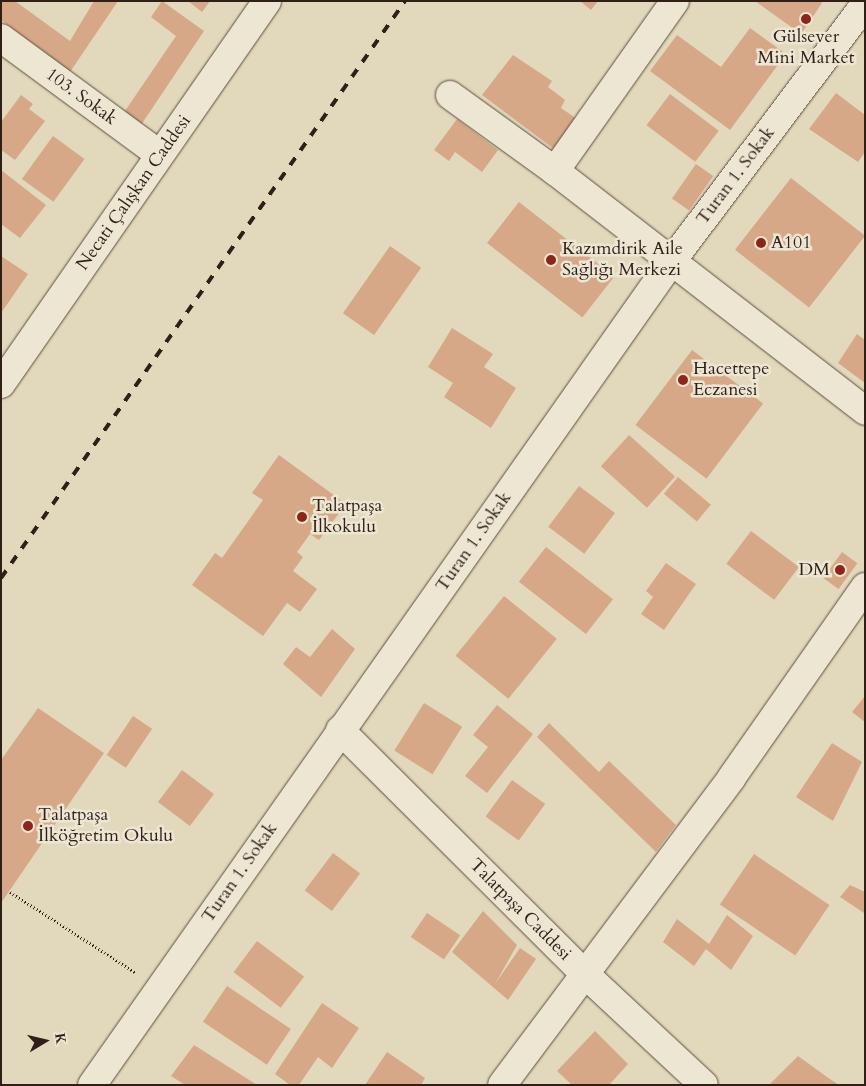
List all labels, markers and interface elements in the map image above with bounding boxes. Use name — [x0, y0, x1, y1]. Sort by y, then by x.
marker: Gülsever Mini Market — [800, 13, 812, 25]
place label: Gülsever Mini Market — [758, 27, 854, 70]
street label: 103. Sokak — [41, 64, 121, 130]
street label: Necati Çalışkan Caddesi — [72, 111, 196, 275]
street label: Turan 1. Sokak — [692, 123, 780, 229]
place label: A101 — [771, 232, 811, 254]
marker: A101 — [755, 237, 767, 249]
place label: Kazımdirik Aile Sağlığı Merkezi — [562, 239, 683, 282]
marker: Kazımdirik Aile Sağlığı Merkezi — [544, 253, 558, 267]
place label: Hacettepe Eczanesi — [693, 359, 770, 402]
marker: Hacettepe Eczanesi — [677, 374, 689, 386]
street label: Turan 1. Sokak — [432, 488, 516, 596]
place label: Talatpaşa İlkokulu — [312, 496, 382, 538]
marker: Talatpaşa İlkokulu — [296, 511, 308, 523]
place label: DM — [798, 559, 830, 581]
marker: DM — [834, 564, 846, 576]
place label: Talatpaşa İlköğretim Okulu — [38, 805, 173, 848]
street label: Turan 1. Sokak — [198, 819, 282, 927]
marker: Talatpaşa İlköğretim Okulu — [22, 820, 34, 832]
street label: Talatpaşa Caddesi — [465, 855, 575, 965]
north arrow — [20, 1016, 70, 1066]
text: K — [50, 1031, 71, 1046]

